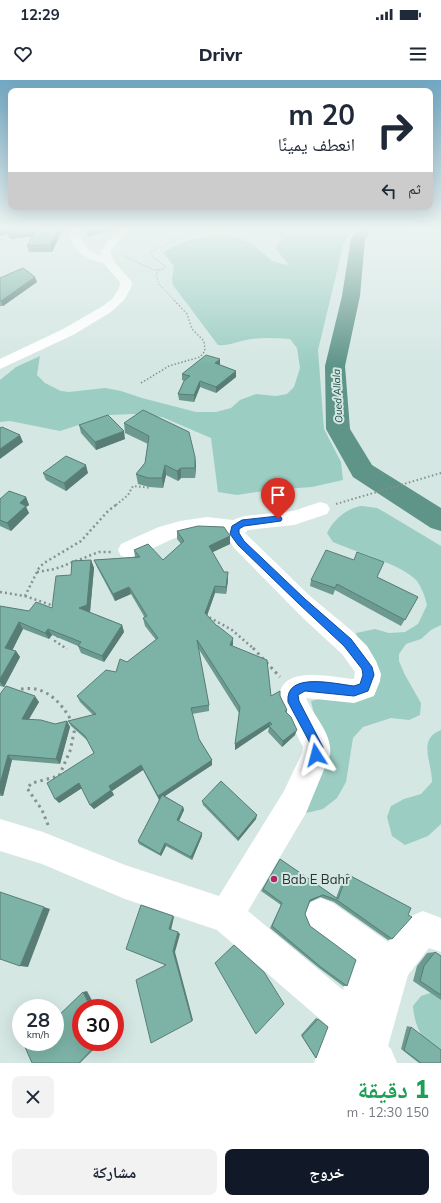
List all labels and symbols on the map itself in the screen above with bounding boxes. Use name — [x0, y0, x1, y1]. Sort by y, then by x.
water label: Oued Allala — [330, 369, 345, 423]
pin — [261, 478, 295, 519]
position arrow — [295, 734, 337, 776]
place label: Bab E Bahr — [282, 871, 350, 887]
marker: Bab E Bahr — [269, 874, 279, 884]
speed limit sign: 30 — [72, 999, 124, 1051]

